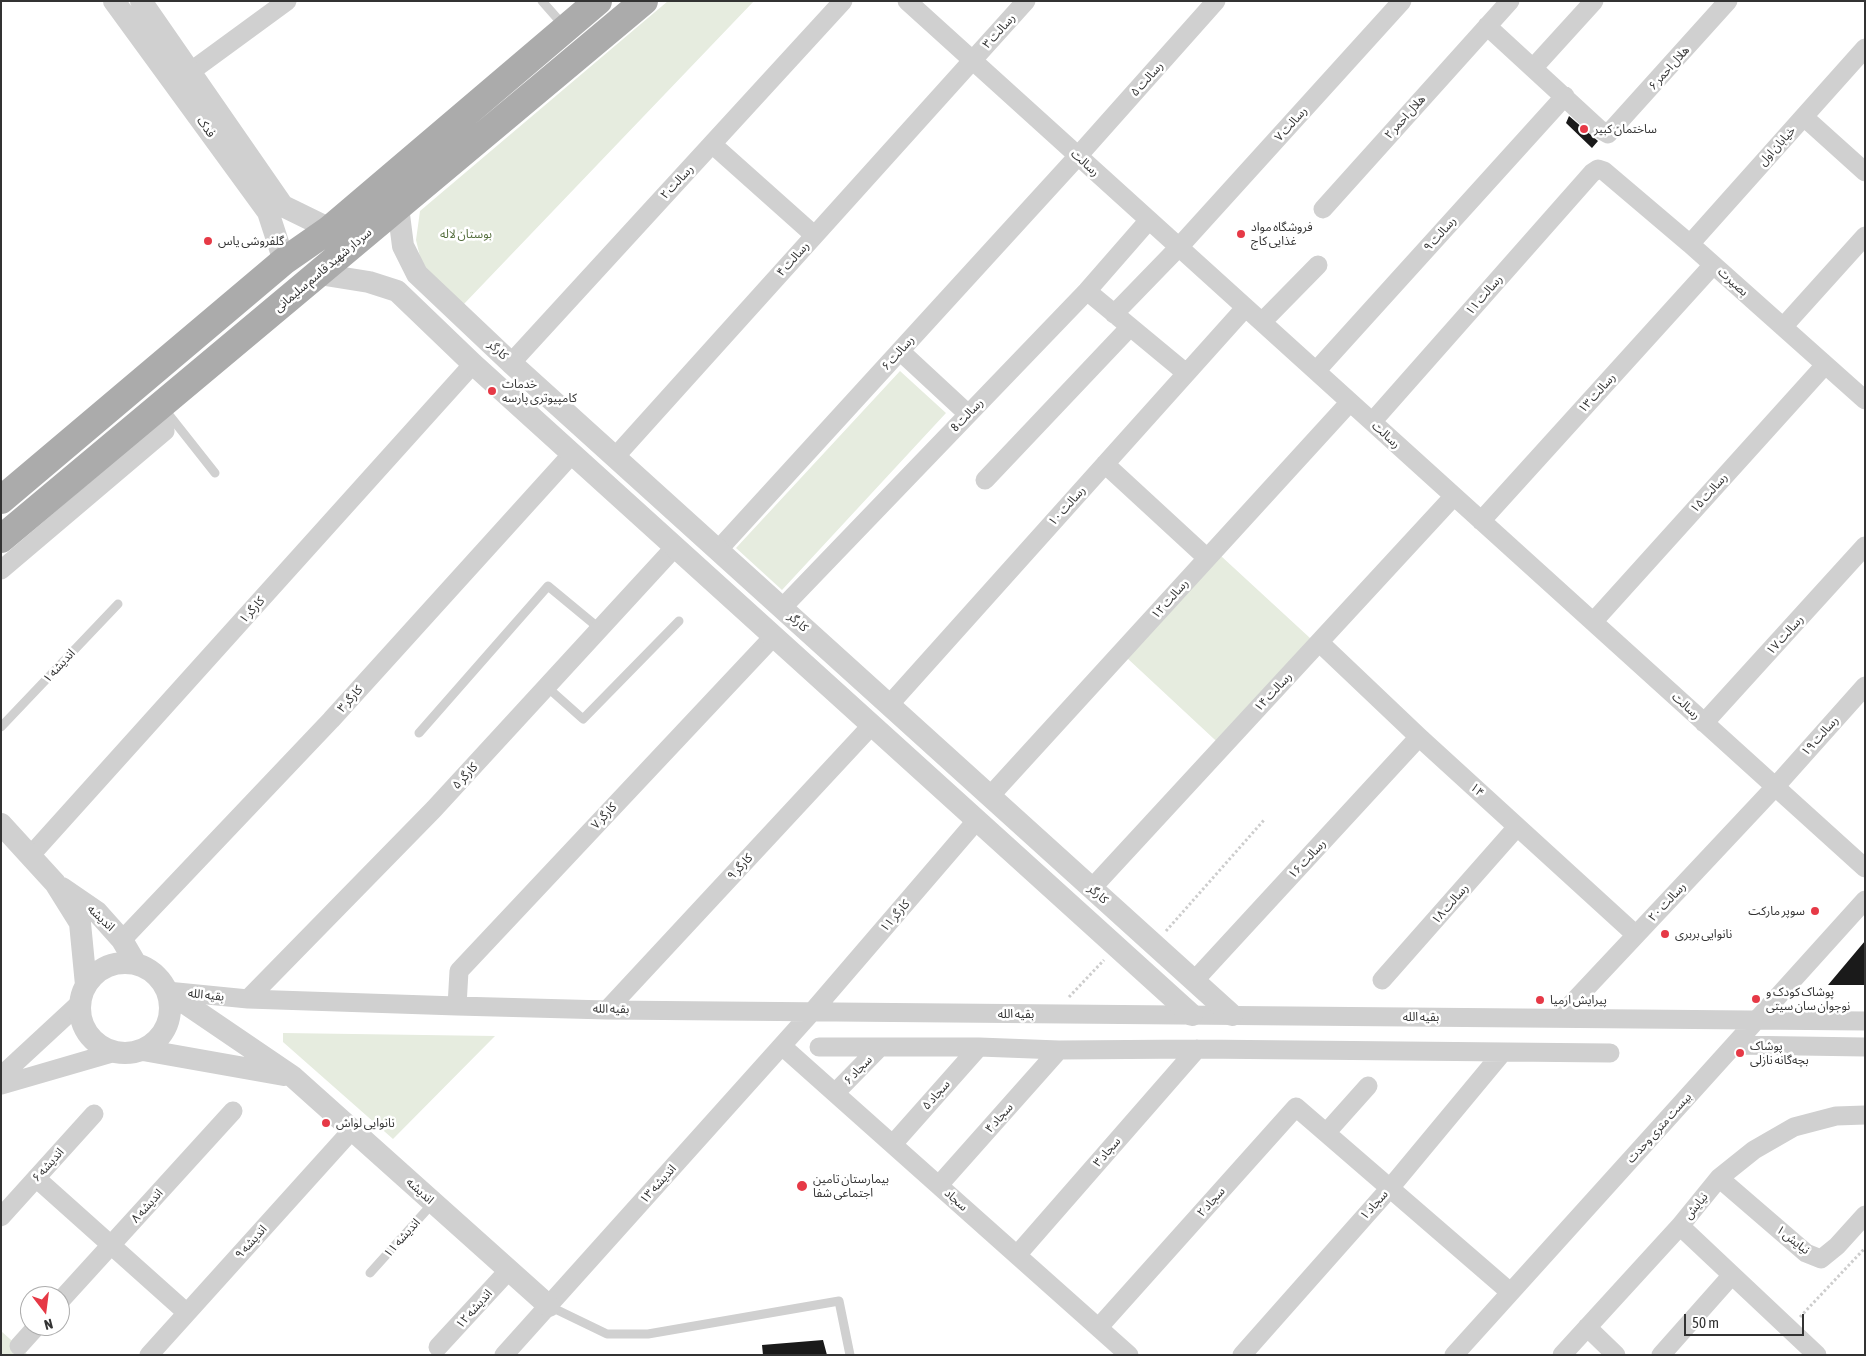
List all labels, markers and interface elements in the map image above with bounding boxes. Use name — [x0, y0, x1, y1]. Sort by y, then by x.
street label: رسالت ۳ — [980, 11, 1018, 51]
street label: هلال احمر ۶ — [1646, 43, 1692, 93]
street label: رسالت ۵ — [1128, 59, 1166, 99]
street label: هلال احمر ۲ — [1382, 92, 1428, 142]
street label: رسالت ۷ — [1272, 104, 1310, 144]
street label: فدک — [194, 114, 218, 140]
place label: ساختمان کبیر — [1594, 122, 1657, 136]
marker: ساختمان کبیر — [1578, 123, 1590, 135]
street label: خیابان اول — [1756, 123, 1798, 169]
street label: رسالت — [1068, 147, 1102, 179]
street label: رسالت ۲ — [658, 162, 696, 202]
street label: رسالت ۹ — [1421, 214, 1459, 254]
place label: فروشگاه مواد غذایی کاج — [1251, 220, 1313, 248]
street label: سردار شهید قاسم سلیمانی — [271, 225, 375, 315]
park label: بوستان لاله — [440, 227, 492, 241]
marker: فروشگاه مواد غذایی کاج — [1235, 228, 1247, 240]
place label: گلفروشی یاس — [218, 234, 284, 248]
marker: گلفروشی یاس — [202, 235, 214, 247]
street label: رسالت ۴ — [774, 239, 812, 279]
street label: بصیرت — [1715, 265, 1751, 299]
street label: رسالت ۱۱ — [1463, 272, 1505, 318]
street label: رسالت ۶ — [879, 333, 917, 373]
street label: کارگر — [485, 337, 511, 363]
street label: رسالت ۱۳ — [1575, 370, 1619, 416]
place label: خدمات کامپیوتری پارسه — [502, 377, 577, 405]
marker: خدمات کامپیوتری پارسه — [486, 385, 498, 397]
street label: رسالت 8 — [948, 395, 986, 435]
street label: رسالت — [1369, 419, 1403, 451]
street label: رسالت ۱۵ — [1687, 470, 1731, 516]
street label: رسالت ۱۰ — [1045, 483, 1089, 529]
street label: رسالت ۱۲ — [1148, 576, 1192, 622]
street label: کارگر ۱ — [236, 594, 268, 626]
street label: کارگر — [785, 609, 811, 635]
street label: رسالت ۱۷ — [1763, 612, 1807, 658]
street label: اندیشه ۱ — [40, 646, 78, 686]
street label: رسالت ۱۴ — [1251, 669, 1295, 715]
street label: کارگر ۳ — [334, 683, 366, 715]
street label: رسالت — [1669, 690, 1703, 722]
street label: رسالت ۱۹ — [1798, 713, 1842, 759]
street label: کارگر ۵ — [449, 760, 481, 792]
street label: ۱۴ — [1467, 780, 1487, 800]
street label: کارگر ۷ — [588, 800, 620, 832]
street label: رسالت ۱۶ — [1285, 836, 1329, 882]
street label: کارگر ۹ — [724, 851, 756, 883]
street label: رسالت ۲۰ — [1645, 879, 1689, 925]
street label: کارگر — [1085, 881, 1111, 907]
street label: رسالت ۱۸ — [1429, 881, 1471, 927]
street label: کارگر ۱۱ — [877, 897, 913, 935]
street label: اندیشه — [84, 902, 118, 934]
place label: سوپر مارکت — [1748, 904, 1805, 918]
marker: سوپر مارکت — [1809, 905, 1821, 917]
place label: نانوایی بربری — [1675, 927, 1732, 941]
marker: نانوایی بربری — [1659, 928, 1671, 940]
place label: پوشاک کودک و نوجوان سان سیتی — [1766, 985, 1850, 1013]
street label: بقیه الله — [187, 986, 225, 1004]
place label: پیرایش ارمیا — [1550, 993, 1607, 1007]
marker: پوشاک کودک و نوجوان سان سیتی — [1750, 993, 1762, 1005]
marker: پیرایش ارمیا — [1534, 994, 1546, 1006]
street label: بقیه الله — [593, 1001, 629, 1017]
street label: بقیه الله — [998, 1007, 1034, 1021]
street label: بقیه الله — [1403, 1010, 1439, 1024]
place label: پوشاک بچه‌گانه نازلی — [1750, 1039, 1809, 1067]
marker: پوشاک بچه‌گانه نازلی — [1734, 1047, 1746, 1059]
street label: سجاد ۶ — [841, 1052, 875, 1088]
street label: سجاد ۵ — [919, 1077, 953, 1113]
street label: بیست متری وحدت — [1624, 1090, 1694, 1166]
street label: سجاد ۴ — [982, 1100, 1016, 1136]
place label: نانوایی لواش — [336, 1116, 395, 1130]
marker: نانوایی لواش — [320, 1117, 332, 1129]
street label: سجاد ۳ — [1090, 1134, 1124, 1170]
street label: اندیشه ۶ — [29, 1145, 67, 1185]
street label: اندیشه ۱۳ — [637, 1162, 679, 1206]
place label: بیمارستان تامین اجتماعی شفا — [813, 1172, 889, 1200]
street label: اندیشه — [403, 1175, 437, 1207]
marker: بیمارستان تامین اجتماعی شفا — [795, 1179, 809, 1193]
street label: سجاد ۲ — [1194, 1184, 1228, 1220]
street label: اندیشه ۸ — [128, 1186, 166, 1226]
street label: سجاد — [941, 1186, 971, 1214]
street label: سجاد ۱ — [1357, 1187, 1391, 1223]
street label: نیایش — [1681, 1190, 1711, 1222]
street label: اندیشه ۱۱ — [381, 1216, 423, 1260]
street label: اندیشه ۹ — [232, 1222, 270, 1262]
street label: نیایش ۱ — [1773, 1222, 1813, 1258]
north arrow — [20, 1286, 70, 1336]
street label: اندیشه ۱۲ — [453, 1287, 495, 1331]
scale bar — [1686, 1304, 1806, 1336]
text: 50 m — [1692, 1314, 1719, 1331]
text: N — [43, 1316, 55, 1333]

